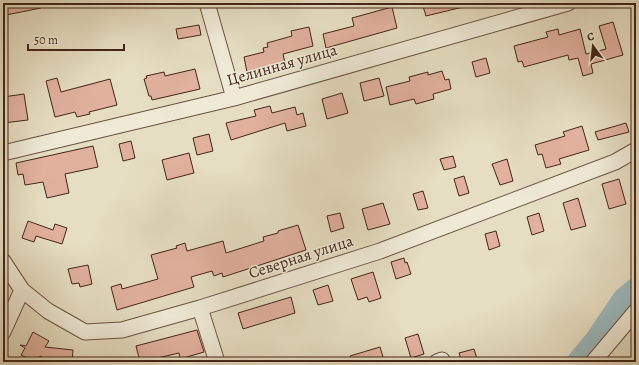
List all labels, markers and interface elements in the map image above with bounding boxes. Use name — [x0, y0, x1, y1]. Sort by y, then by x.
scale bar — [28, 26, 124, 52]
north arrow — [573, 26, 613, 66]
text: С — [585, 29, 596, 45]
text: 50 m — [34, 32, 58, 48]
street label: Целинная улица — [224, 39, 340, 91]
street label: Северная улица — [246, 230, 357, 284]

